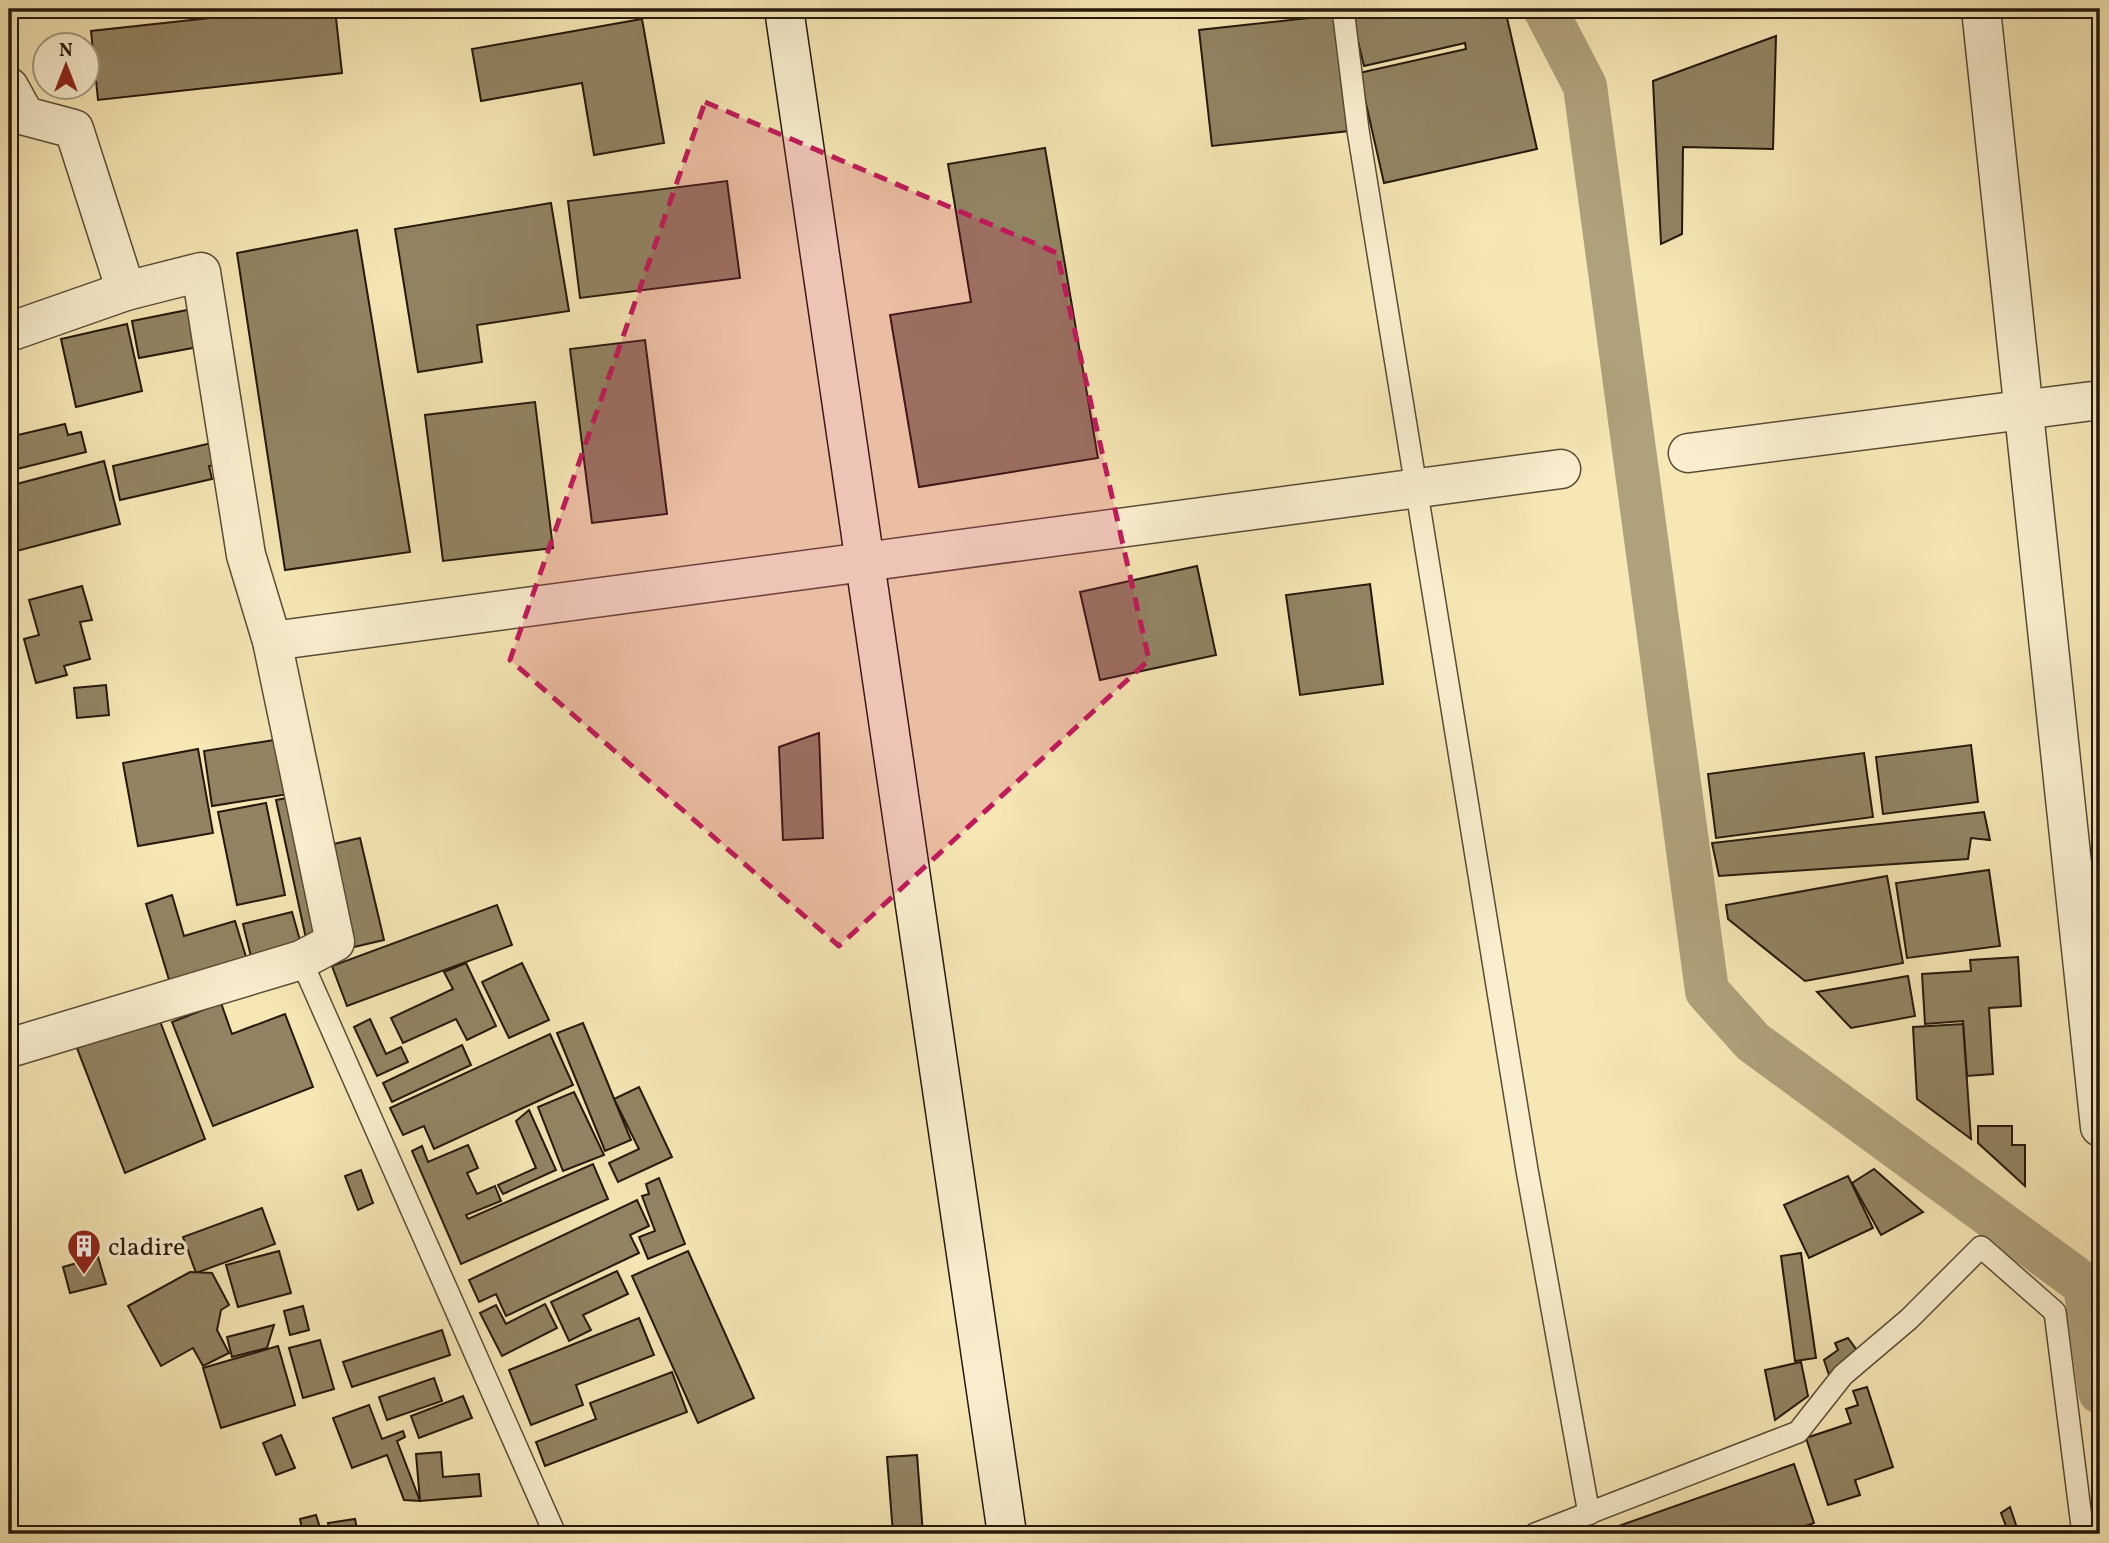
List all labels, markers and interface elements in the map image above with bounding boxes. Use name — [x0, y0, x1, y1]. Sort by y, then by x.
north arrow — [32, 32, 102, 102]
text: N — [59, 38, 73, 64]
building icon: cladire — [65, 1227, 103, 1276]
place label: cladire — [108, 1230, 185, 1266]

